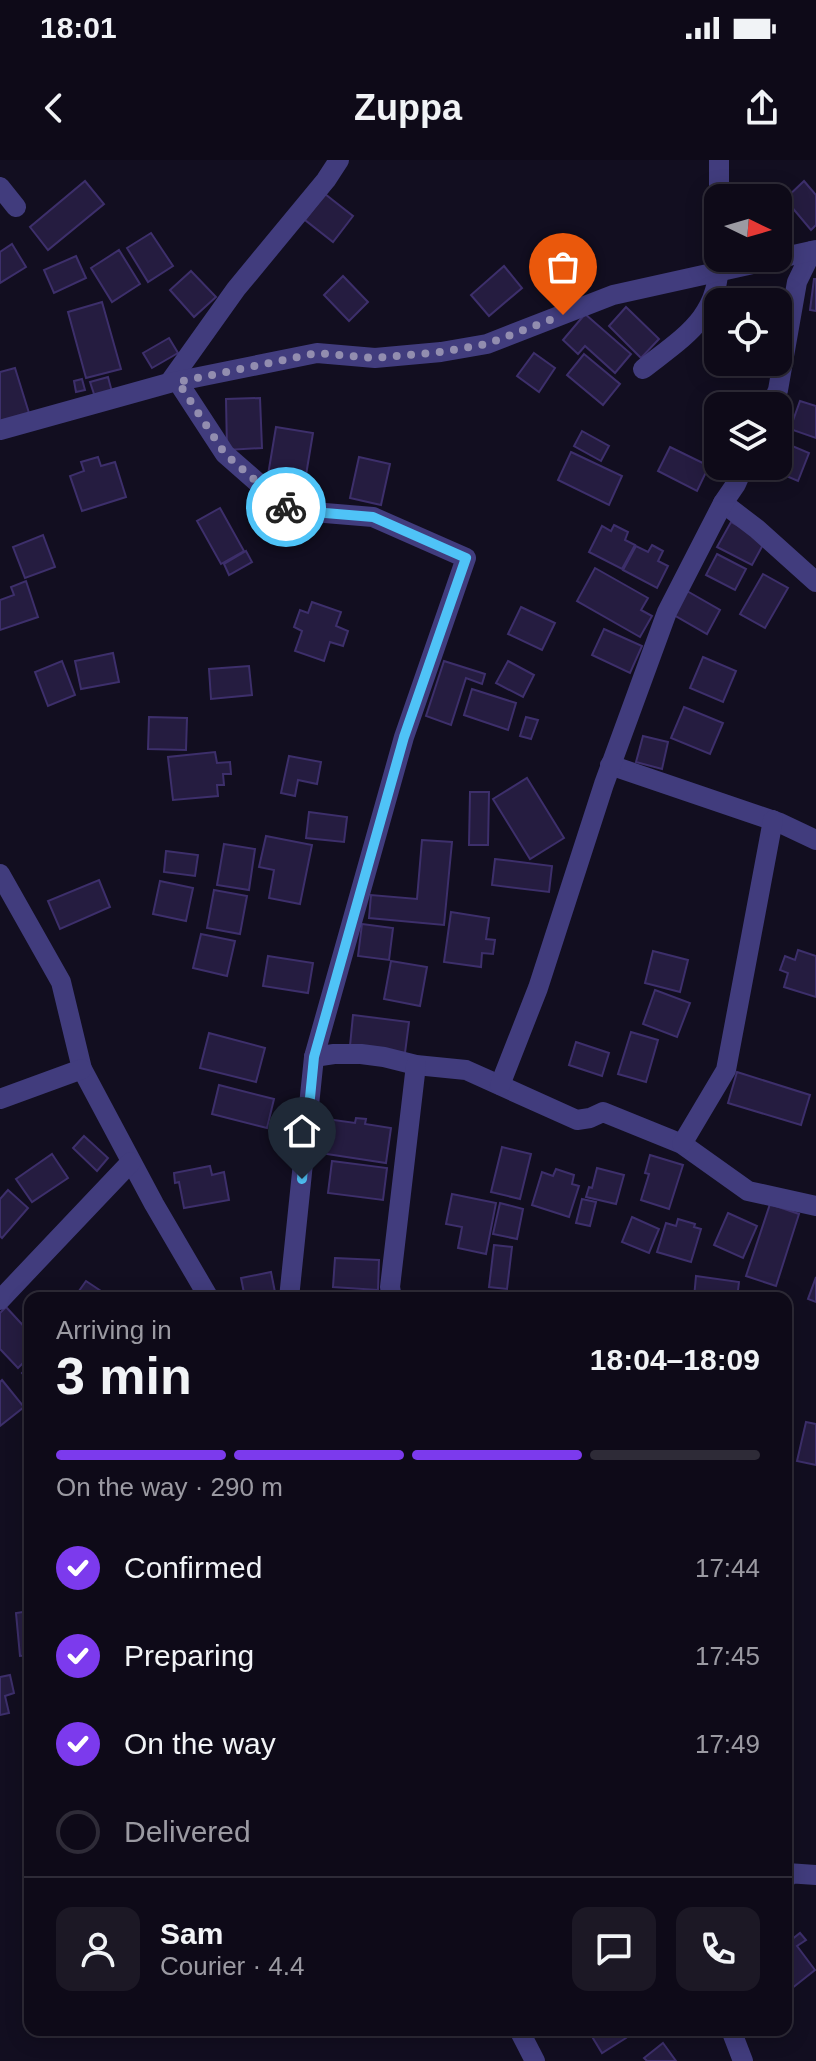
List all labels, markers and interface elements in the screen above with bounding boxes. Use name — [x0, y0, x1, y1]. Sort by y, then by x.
text: 18:01 — [40, 11, 117, 44]
icon: back — [32, 86, 76, 130]
icon: share — [740, 86, 784, 130]
text: Zuppa — [354, 87, 462, 128]
north arrow — [704, 184, 792, 272]
map controls — [704, 184, 792, 480]
pin — [529, 233, 597, 315]
icon: bag — [541, 245, 585, 289]
button: locate — [704, 288, 792, 376]
button: layers — [704, 392, 792, 480]
courier — [246, 467, 326, 547]
icon: bike — [264, 485, 308, 529]
pin — [268, 1097, 336, 1179]
icon: home — [280, 1109, 324, 1153]
text: Arriving in — [56, 1315, 172, 1345]
text: 18:04–18:09 — [590, 1343, 760, 1376]
text: 3 min — [56, 1347, 192, 1405]
text: On the way · 290 m — [56, 1472, 283, 1502]
icon: check — [56, 1546, 100, 1590]
text: Confirmed — [124, 1551, 262, 1584]
text: 17:44 — [695, 1553, 760, 1583]
icon: check — [56, 1634, 100, 1678]
text: Preparing — [124, 1639, 254, 1672]
text: 17:45 — [695, 1641, 760, 1671]
icon: check — [56, 1722, 100, 1766]
text: On the way — [124, 1727, 276, 1760]
text: 17:49 — [695, 1729, 760, 1759]
text: Delivered — [124, 1815, 251, 1848]
button: person — [56, 1907, 140, 1991]
button: chat — [572, 1907, 656, 1991]
button: phone — [676, 1907, 760, 1991]
text: Sam — [160, 1917, 223, 1950]
text: Courier · 4.4 — [160, 1951, 305, 1981]

